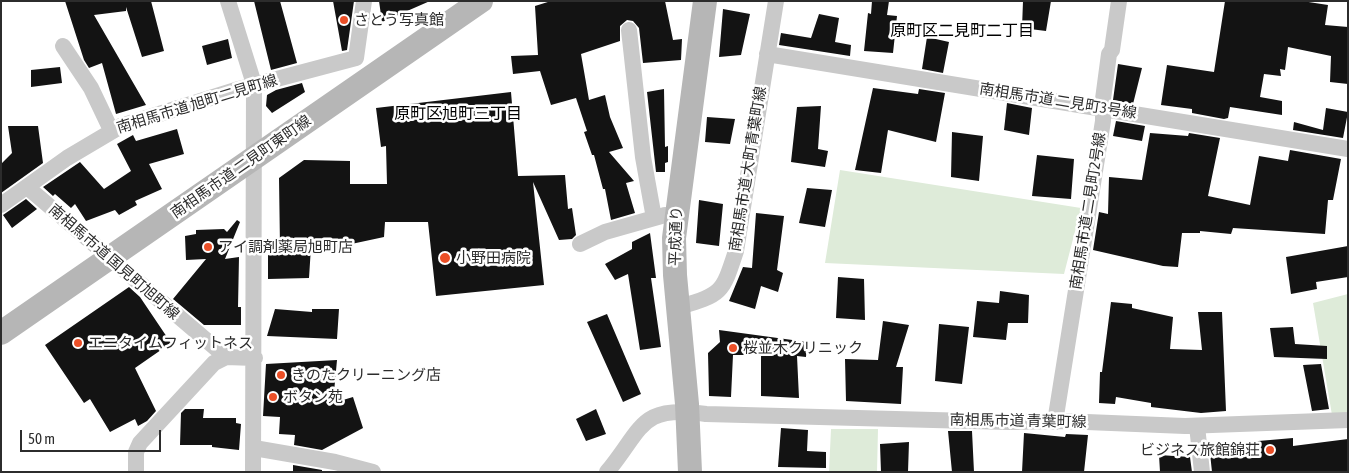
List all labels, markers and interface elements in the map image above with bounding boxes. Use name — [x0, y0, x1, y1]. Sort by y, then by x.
place label: さとう写真館 — [354, 11, 444, 29]
marker: さとう写真館 — [338, 14, 350, 26]
district label: 原町区二見町二丁目 — [890, 21, 1034, 41]
street label: 南相馬市道 旭町二見町線 — [114, 71, 280, 137]
street label: 南相馬市道 二見町3号線 — [978, 80, 1138, 122]
street label: 南相馬市道 大町青葉町線 — [726, 85, 770, 253]
district label: 原町区旭町三丁目 — [394, 104, 522, 124]
street label: 南相馬市道 二見町東町線 — [167, 112, 315, 222]
street label: 南相馬市道 二見町2号線 — [1067, 131, 1109, 291]
street label: 南相馬市道 国見町旭町線 — [45, 200, 183, 324]
street label: 平成通り — [666, 206, 686, 266]
place label: アイ調剤薬局旭町店 — [218, 238, 353, 256]
marker: アイ調剤薬局旭町店 — [202, 241, 214, 253]
place label: 小野田病院 — [456, 249, 531, 267]
marker: 小野田病院 — [438, 251, 452, 265]
place label: エニタイムフィットネス — [88, 334, 253, 352]
marker: エニタイムフィットネス — [72, 337, 84, 349]
place label: 桜並木クリニック — [743, 339, 863, 357]
marker: 桜並木クリニック — [727, 342, 739, 354]
place label: きのたクリーニング店 — [291, 366, 441, 384]
marker: きのたクリーニング店 — [275, 369, 287, 381]
place label: ボタン苑 — [283, 388, 343, 406]
marker: ボタン苑 — [267, 391, 279, 403]
street label: 南相馬市道 青葉町線 — [949, 411, 1087, 431]
scale bar — [22, 420, 164, 452]
text: 50 m — [28, 430, 55, 447]
place label: ビジネス旅館錦荘 — [1140, 441, 1260, 459]
marker: ビジネス旅館錦荘 — [1264, 444, 1276, 456]

